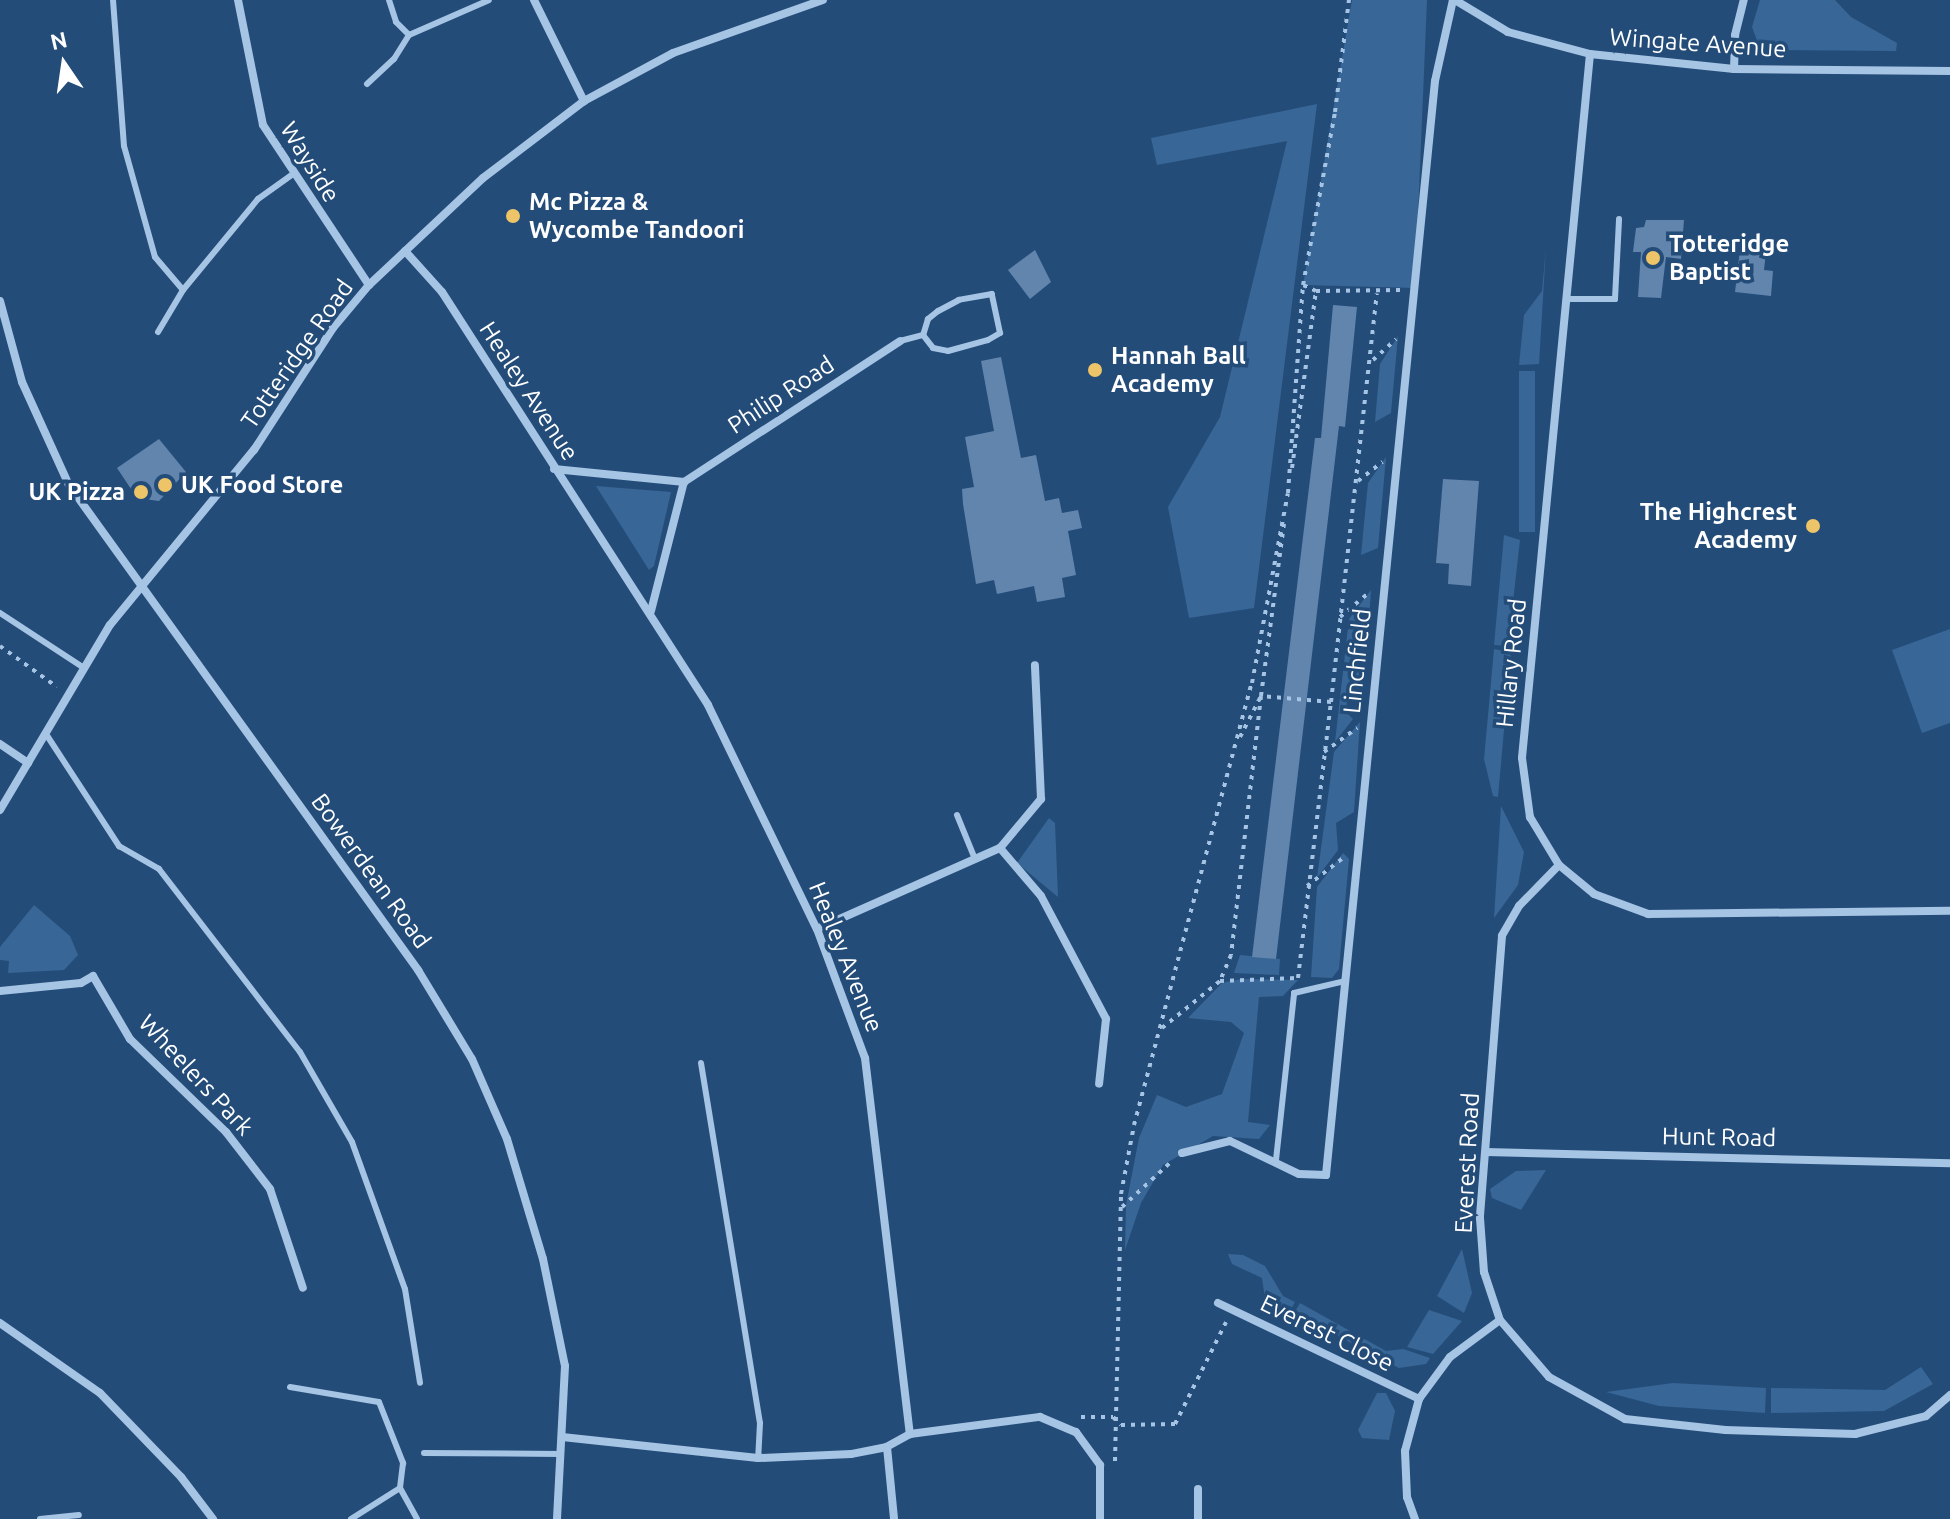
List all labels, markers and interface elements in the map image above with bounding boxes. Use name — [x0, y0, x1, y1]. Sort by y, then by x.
street label: Wingate Avenue — [1609, 22, 1787, 64]
north arrow — [24, 24, 104, 104]
text: N — [48, 26, 69, 54]
street label: Wayside — [274, 117, 346, 207]
place label: Mc Pizza & Wycombe Tandoori — [529, 188, 744, 244]
marker: Mc Pizza & Wycombe Tandoori — [504, 207, 522, 225]
place label: Totteridge Baptist — [1669, 230, 1789, 286]
marker: Totteridge Baptist — [1644, 249, 1662, 267]
street label: Totteridge Road — [235, 274, 359, 434]
street label: Healey Avenue — [473, 316, 585, 466]
place label: Hannah Ball Academy — [1111, 342, 1246, 398]
street label: Philip Road — [722, 350, 840, 440]
marker: Hannah Ball Academy — [1086, 361, 1104, 379]
place label: UK Food Store — [181, 471, 343, 499]
marker: UK Food Store — [156, 476, 174, 494]
place label: UK Pizza — [28, 478, 125, 506]
marker: UK Pizza — [132, 483, 150, 501]
place label: The Highcrest Academy — [1640, 498, 1797, 554]
marker: The Highcrest Academy — [1804, 517, 1822, 535]
street label: Hillary Road — [1490, 597, 1532, 729]
street label: Linchfield — [1337, 607, 1377, 715]
street label: Bowerdean Road — [305, 788, 437, 954]
street label: Healey Avenue — [803, 878, 889, 1036]
street label: Wheelers Park — [133, 1009, 259, 1141]
street label: Everest Road — [1449, 1092, 1485, 1234]
street label: Hunt Road — [1662, 1122, 1776, 1152]
street label: Everest Close — [1256, 1288, 1398, 1378]

